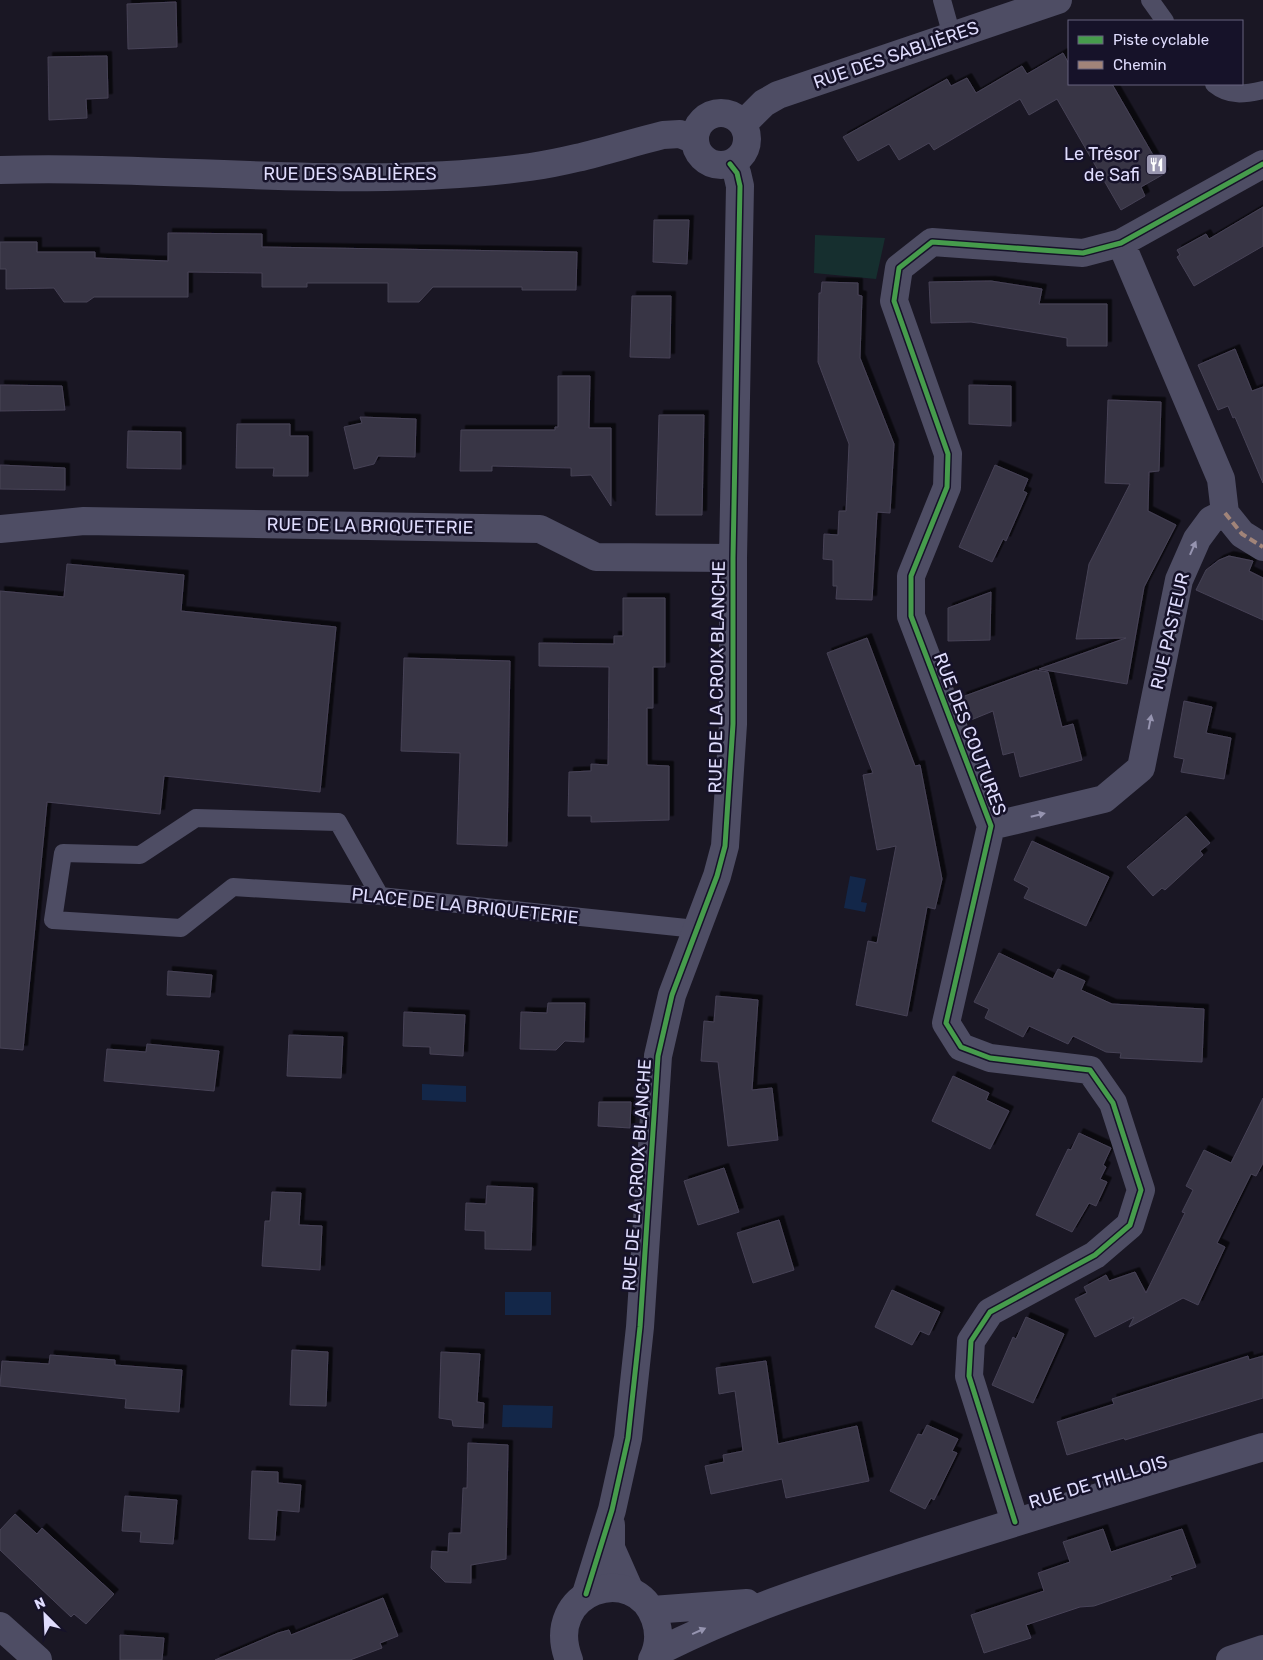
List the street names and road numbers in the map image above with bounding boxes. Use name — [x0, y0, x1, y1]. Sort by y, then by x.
street label: RUE DES SABLIÈRES — [810, 16, 982, 94]
street label: RUE DES SABLIÈRES — [263, 163, 437, 185]
street label: RUE DE LA BRIQUETERIE — [266, 513, 474, 539]
street label: RUE DE LA CROIX BLANCHE — [704, 560, 730, 794]
street label: RUE PASTEUR — [1146, 570, 1194, 692]
street label: RUE DES COUTURES — [929, 650, 1011, 818]
street label: PLACE DE LA BRIQUETERIE — [350, 883, 580, 929]
street label: RUE DE LA CROIX BLANCHE — [618, 1058, 656, 1292]
street label: RUE DE THILLOIS — [1026, 1450, 1170, 1514]

